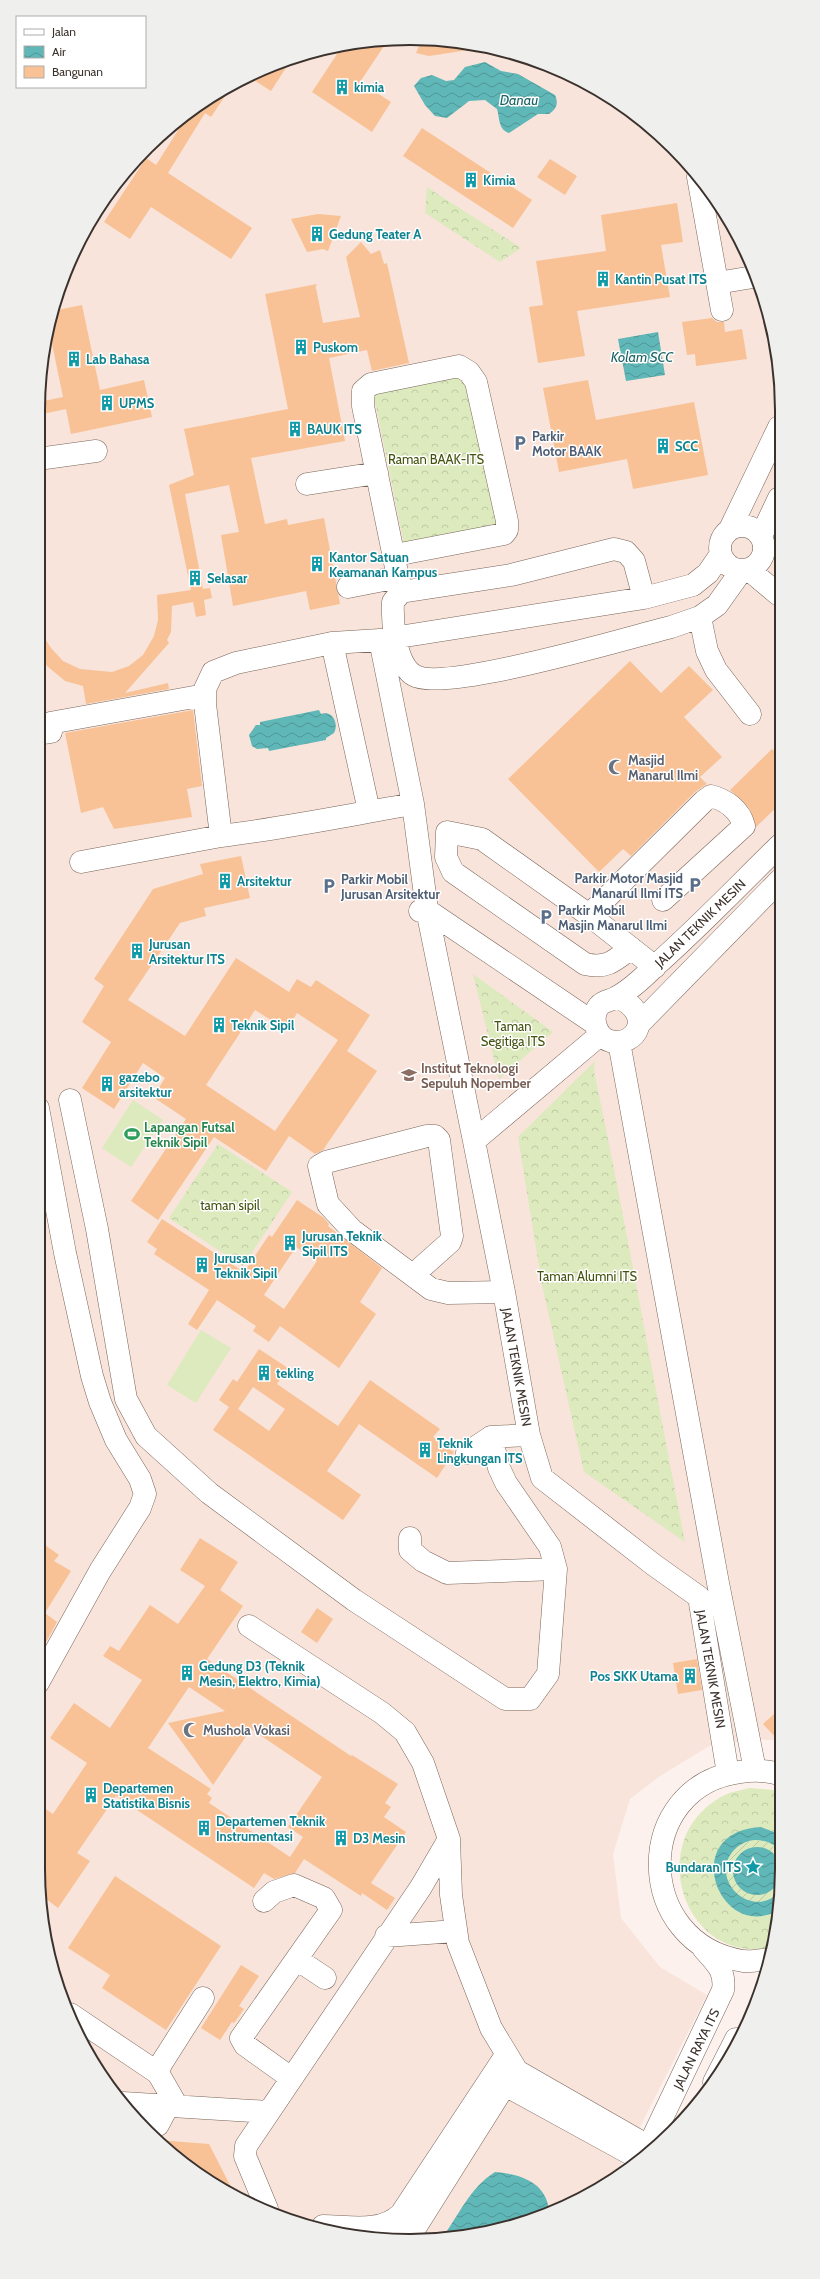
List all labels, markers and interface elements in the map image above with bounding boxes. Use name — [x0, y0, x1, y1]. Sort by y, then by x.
legend — [16, 16, 146, 88]
text: Jalan — [51, 24, 76, 39]
text: Air — [52, 44, 66, 59]
text: Bangunan — [52, 64, 103, 79]
building icon: kimia — [333, 78, 351, 96]
place label: kimia — [354, 79, 385, 95]
water label: Danau — [500, 91, 538, 109]
building icon: Kimia — [462, 171, 480, 189]
place label: Kimia — [483, 172, 516, 188]
building icon: Gedung Teater A — [308, 225, 326, 243]
place label: Gedung Teater A — [329, 226, 422, 242]
building icon: Kantin Pusat ITS — [594, 270, 612, 288]
place label: Kantin Pusat ITS — [615, 271, 707, 287]
building icon: Puskom — [292, 338, 310, 356]
place label: Puskom — [313, 339, 358, 355]
water label: Kolam SCC — [611, 348, 674, 366]
building icon: Lab Bahasa — [65, 350, 83, 368]
place label: Lab Bahasa — [86, 351, 150, 367]
building icon: UPMS — [98, 394, 116, 412]
place label: UPMS — [119, 395, 155, 411]
building icon: BAUK ITS — [286, 420, 304, 438]
place label: BAUK ITS — [307, 421, 362, 437]
place label: Parkir Motor BAAK — [532, 428, 602, 459]
parking icon: Parkir Motor BAAK — [511, 434, 529, 452]
building icon: SCC — [654, 437, 672, 455]
place label: SCC — [675, 438, 698, 454]
park label: Raman BAAK-ITS — [388, 451, 484, 467]
place label: Kantor Satuan Keamanan Kampus — [329, 549, 438, 580]
building icon: Kantor Satuan Keamanan Kampus — [308, 555, 326, 573]
building icon: Selasar — [186, 569, 204, 587]
place label: Selasar — [207, 570, 248, 586]
place label: Masjid Manarul Ilmi — [628, 752, 698, 783]
mosque icon: Masjid Manarul Ilmi — [607, 758, 625, 776]
place label: Parkir Motor Masjid Manarul Ilmi ITS — [575, 870, 683, 901]
place label: Parkir Mobil Jurusan Arsitektur — [340, 871, 440, 902]
building icon: Arsitektur — [216, 872, 234, 890]
place label: Arsitektur — [237, 873, 292, 889]
street label: JALAN TEKNIK MESIN — [651, 876, 749, 971]
parking icon: Parkir Motor Masjid Manarul Ilmi ITS — [686, 876, 704, 894]
parking icon: Parkir Mobil Jurusan Arsitektur — [320, 877, 338, 895]
place label: Parkir Mobil Masjin Manarul Ilmi — [558, 902, 667, 933]
parking icon: Parkir Mobil Masjin Manarul Ilmi — [537, 908, 555, 926]
place label: Jurusan Arsitektur ITS — [148, 936, 225, 967]
building icon: Jurusan Arsitektur ITS — [128, 942, 146, 960]
building icon: Teknik Sipil — [210, 1016, 228, 1034]
place label: Teknik Sipil — [231, 1017, 295, 1033]
park label: Taman Segitiga ITS — [481, 1018, 546, 1049]
place label: Institut Teknologi Sepuluh Nopember — [421, 1060, 531, 1091]
school or university icon: Institut Teknologi Sepuluh Nopember — [400, 1066, 418, 1084]
place label: gazebo arsitektur — [119, 1069, 173, 1100]
building icon: gazebo arsitektur — [98, 1075, 116, 1093]
place label: Lapangan Futsal Teknik Sipil — [144, 1119, 235, 1150]
sports icon: Lapangan Futsal Teknik Sipil — [123, 1125, 141, 1143]
park label: taman sipil — [200, 1197, 260, 1213]
place label: Jurusan Teknik Sipil ITS — [301, 1228, 383, 1259]
building icon: Jurusan Teknik Sipil ITS — [281, 1234, 299, 1252]
place label: Jurusan Teknik Sipil — [213, 1250, 278, 1281]
building icon: Jurusan Teknik Sipil — [193, 1256, 211, 1274]
park label: Taman Alumni ITS — [537, 1268, 637, 1284]
street label: JALAN TEKNIK MESIN — [499, 1306, 535, 1427]
building icon: tekling — [255, 1364, 273, 1382]
place label: tekling — [276, 1365, 314, 1381]
place label: Teknik Lingkungan ITS — [437, 1435, 523, 1466]
building icon: Teknik Lingkungan ITS — [416, 1441, 434, 1459]
street label: JALAN TEKNIK MESIN — [693, 1608, 729, 1729]
place label: Gedung D3 (Teknik Mesin, Elektro, Kimia) — [199, 1658, 321, 1689]
building icon: Gedung D3 (Teknik Mesin, Elektro, Kimia) — [178, 1664, 196, 1682]
building icon: Pos SKK Utama — [681, 1667, 699, 1685]
place label: Pos SKK Utama — [590, 1668, 679, 1684]
mosque icon: Mushola Vokasi — [182, 1721, 200, 1739]
place label: Mushola Vokasi — [203, 1722, 290, 1738]
place label: Departemen Statistika Bisnis — [103, 1780, 191, 1811]
building icon: Departemen Statistika Bisnis — [82, 1786, 100, 1804]
place label: Departemen Teknik Instrumentasi — [216, 1813, 326, 1844]
building icon: Departemen Teknik Instrumentasi — [195, 1819, 213, 1837]
building icon: D3 Mesin — [332, 1829, 350, 1847]
place label: D3 Mesin — [353, 1830, 405, 1846]
place icon: Bundaran ITS — [744, 1858, 762, 1876]
place label: Bundaran ITS — [665, 1859, 741, 1875]
street label: JALAN RAYA ITS — [669, 2005, 723, 2093]

